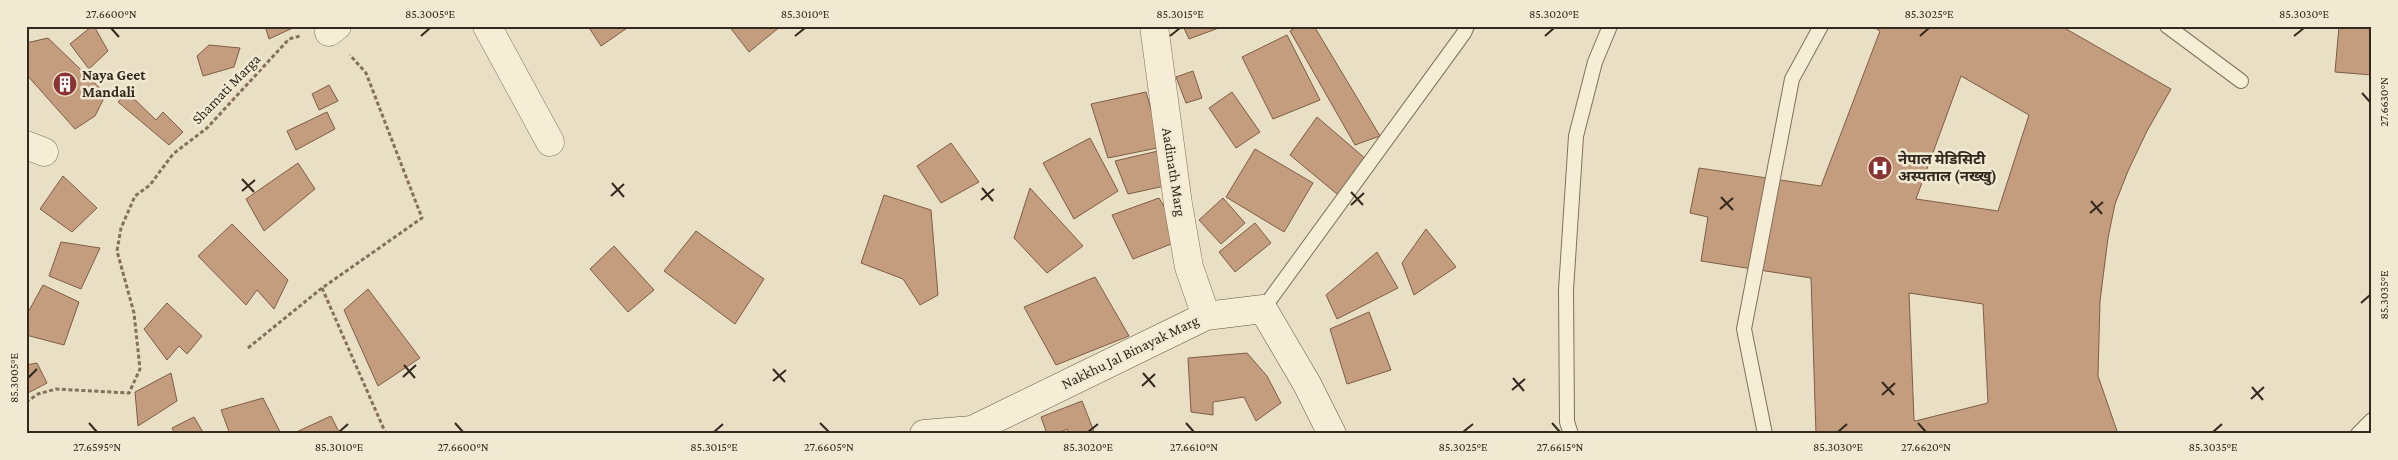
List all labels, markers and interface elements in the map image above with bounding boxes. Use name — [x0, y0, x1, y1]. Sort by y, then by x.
text: 27.6600°N — [85, 7, 137, 21]
text: 85.3005°E — [405, 7, 456, 21]
text: 85.3010°E — [781, 7, 830, 21]
text: 85.3015°E — [1156, 7, 1204, 21]
text: 85.3020°E — [1529, 7, 1580, 21]
text: 85.3025°E — [1905, 7, 1954, 21]
text: 85.3030°E — [2279, 7, 2330, 21]
street label: Shamati Marga — [189, 51, 264, 128]
place label: Naya Geet Mandali — [82, 67, 146, 100]
building icon: Naya Geet Mandali — [52, 71, 78, 97]
text: 27.6630°N — [2377, 77, 2391, 127]
street label: Aadinath Marg — [1158, 126, 1189, 218]
place label: नेपाल मेडिसिटी अस्पताल (नख्खु) — [1898, 150, 1997, 186]
hospital icon: नेपाल मेडिसिटी अस्पताल (नख्खु) — [1867, 155, 1893, 181]
text: 85.3035°E — [2377, 270, 2391, 319]
street label: Nakkhu Jal Binayak Marg — [1059, 312, 1202, 393]
text: 85.3005°E — [7, 352, 21, 403]
text: 27.6595°N — [73, 440, 121, 454]
text: 85.3010°E — [315, 440, 364, 454]
text: 27.6600°N — [437, 440, 489, 454]
text: 85.3015°E — [690, 440, 738, 454]
text: 27.6605°N — [804, 440, 854, 454]
text: 85.3020°E — [1063, 440, 1114, 454]
text: 27.6610°N — [1170, 440, 1218, 454]
text: 85.3025°E — [1439, 440, 1488, 454]
text: 27.6615°N — [1536, 440, 1584, 454]
text: 85.3030°E — [1813, 440, 1864, 454]
text: 27.6620°N — [1901, 440, 1951, 454]
text: 85.3035°E — [2189, 440, 2238, 454]

